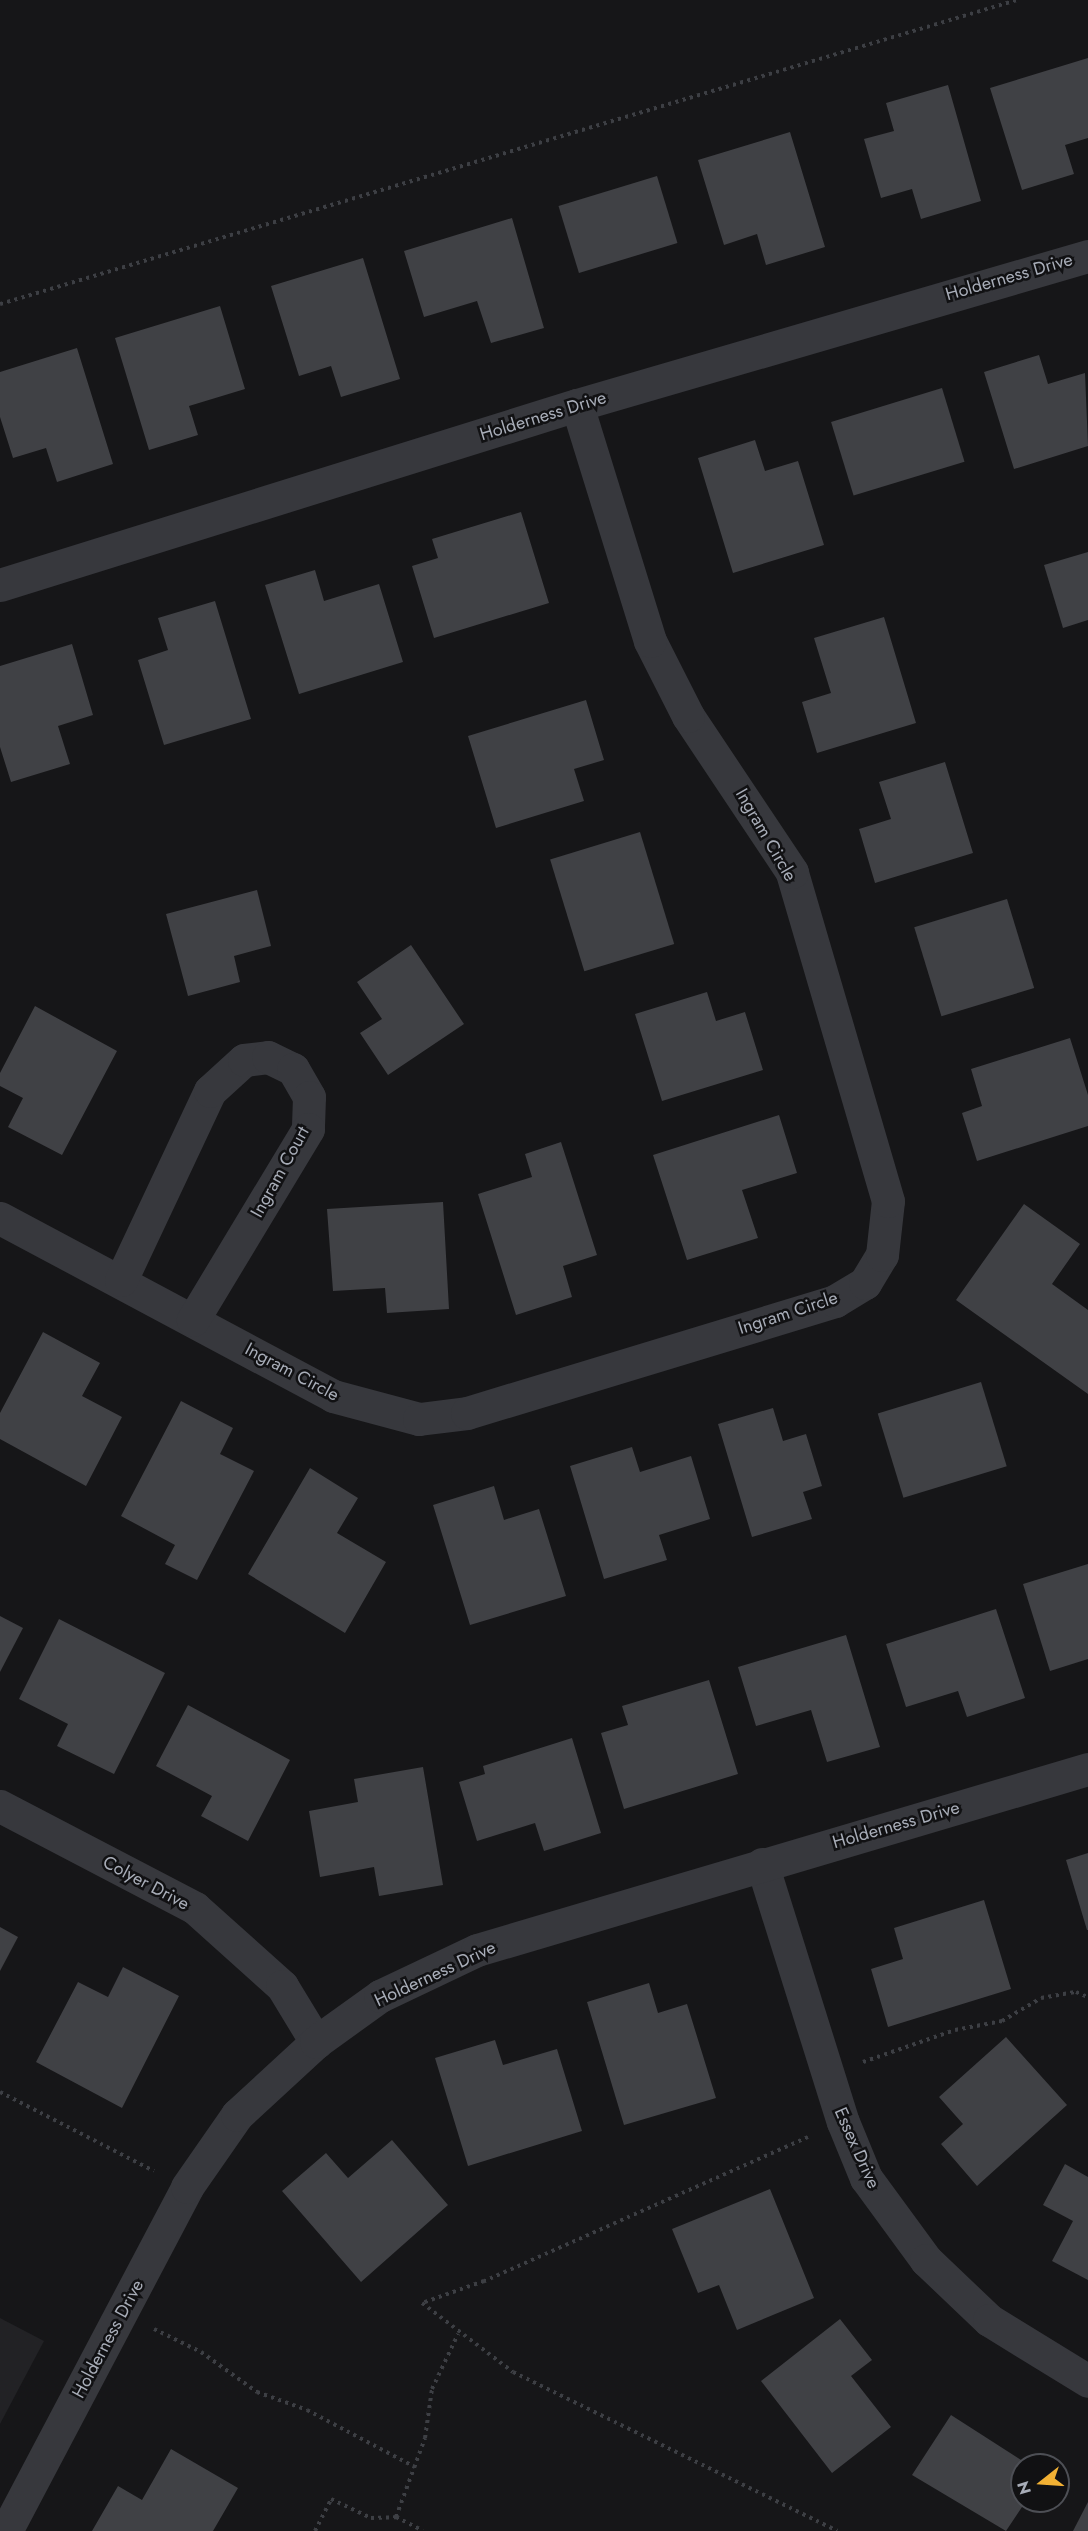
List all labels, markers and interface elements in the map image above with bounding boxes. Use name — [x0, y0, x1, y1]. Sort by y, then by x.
street label: Holderness Drive — [943, 249, 1075, 305]
street label: Holderness Drive — [477, 386, 609, 446]
street label: Ingram Circle — [731, 785, 801, 885]
street label: Ingram Court — [246, 1123, 314, 1221]
street label: Ingram Circle — [736, 1287, 840, 1339]
street label: Ingram Circle — [241, 1338, 343, 1406]
street label: Holderness Drive — [830, 1797, 962, 1853]
street label: Colyer Drive — [99, 1851, 193, 1915]
street label: Holderness Drive — [371, 1936, 499, 2012]
street label: Essex Drive — [830, 2104, 884, 2192]
street label: Holderness Drive — [68, 2276, 148, 2402]
north arrow — [1010, 2453, 1070, 2513]
text: N — [1011, 2478, 1037, 2497]

